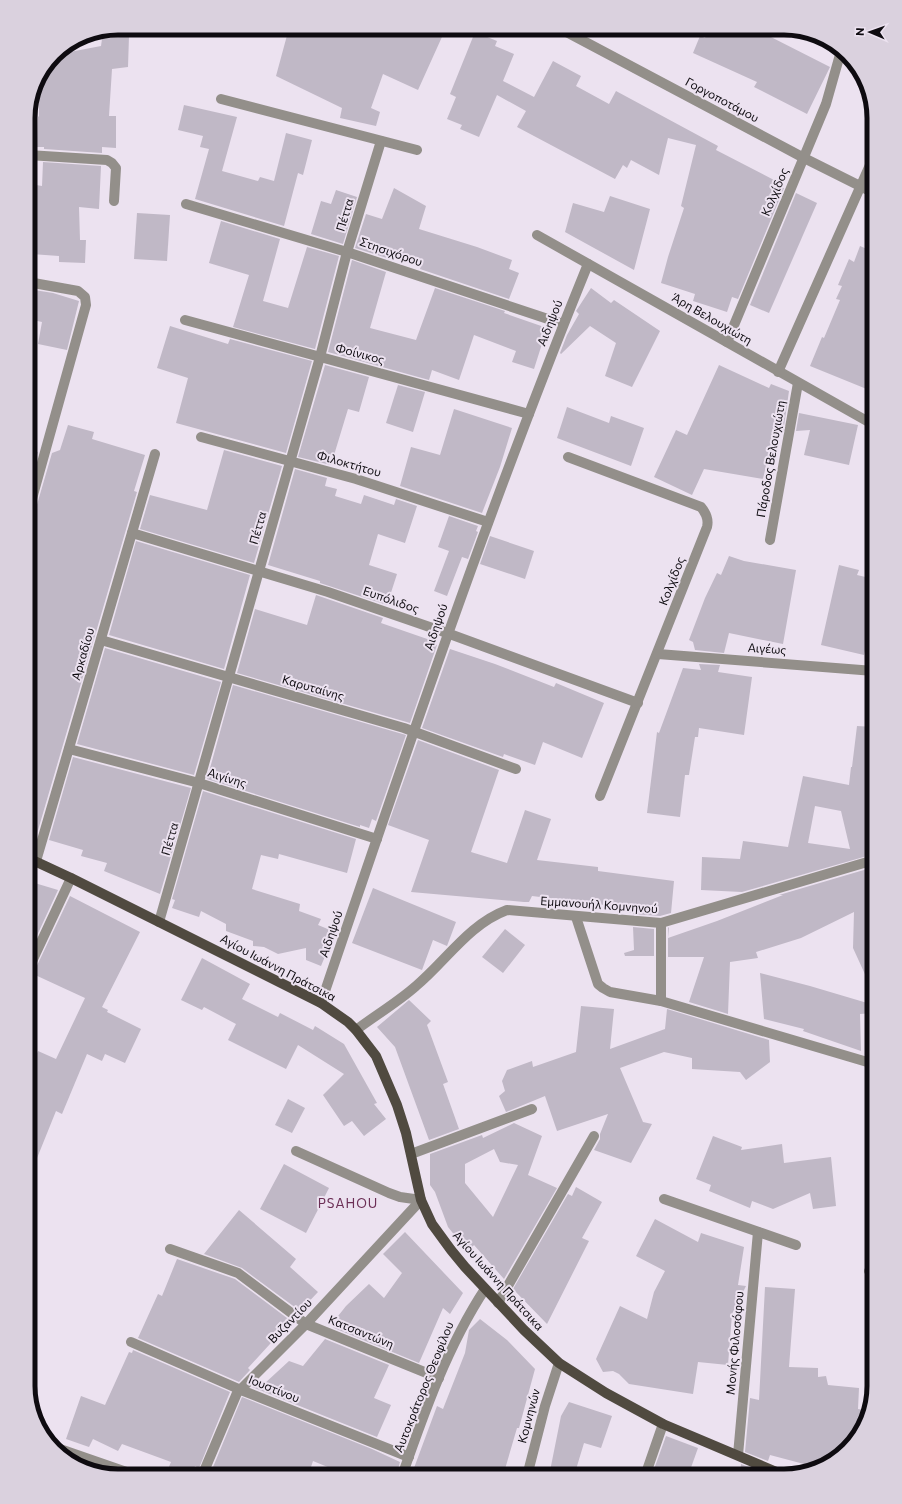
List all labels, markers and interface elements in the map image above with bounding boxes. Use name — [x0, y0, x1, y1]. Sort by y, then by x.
north arrow — [850, 12, 890, 52]
text: N — [853, 27, 866, 36]
street label: Γοργοποτάμου — [683, 74, 762, 124]
street label: Κολχίδος — [758, 165, 791, 218]
street label: Πέττα — [332, 197, 356, 233]
street label: Στησιχόρου — [358, 234, 425, 268]
street label: Άρη Βελουχιώτη — [669, 289, 755, 347]
street label: Αιδηψού — [534, 297, 565, 348]
street label: Φοίνικος — [334, 340, 386, 366]
street label: Πάροδος Βελουχιώτη — [753, 399, 787, 518]
street label: Φιλοκτήτου — [316, 447, 383, 479]
street label: Πέττα — [246, 510, 268, 546]
street label: Κολχίδος — [655, 554, 687, 607]
street label: Ευπόλιδος — [361, 583, 421, 615]
street label: Αιδηψού — [421, 601, 450, 652]
street label: Αρκαδίου — [68, 626, 96, 681]
street label: Αιγέως — [747, 640, 787, 656]
street label: Καρυταίνης — [281, 671, 346, 703]
street label: Αιγίνης — [206, 765, 248, 790]
street label: Πέττα — [158, 821, 180, 857]
street label: Εμμανουήλ Κομνηνού — [540, 893, 659, 915]
street label: Αιδηψού — [316, 908, 345, 959]
street label: Αγίου Ιωάννη Πράτσικα — [218, 931, 339, 1004]
district label: PSAHOU — [318, 1195, 378, 1211]
street label: Αγίου Ιωάννη Πράτσικα — [450, 1228, 547, 1333]
street label: Μονής Φιλοσόφου — [722, 1290, 746, 1395]
street label: Βυζαντίου — [265, 1295, 314, 1346]
street label: Κατσαντώνη — [327, 1312, 396, 1351]
street label: Αυτοκράτορος Θεοφίλου — [390, 1319, 456, 1454]
street label: Ιουστίνου — [247, 1372, 302, 1405]
street label: Κομνηνών — [514, 1387, 542, 1444]

